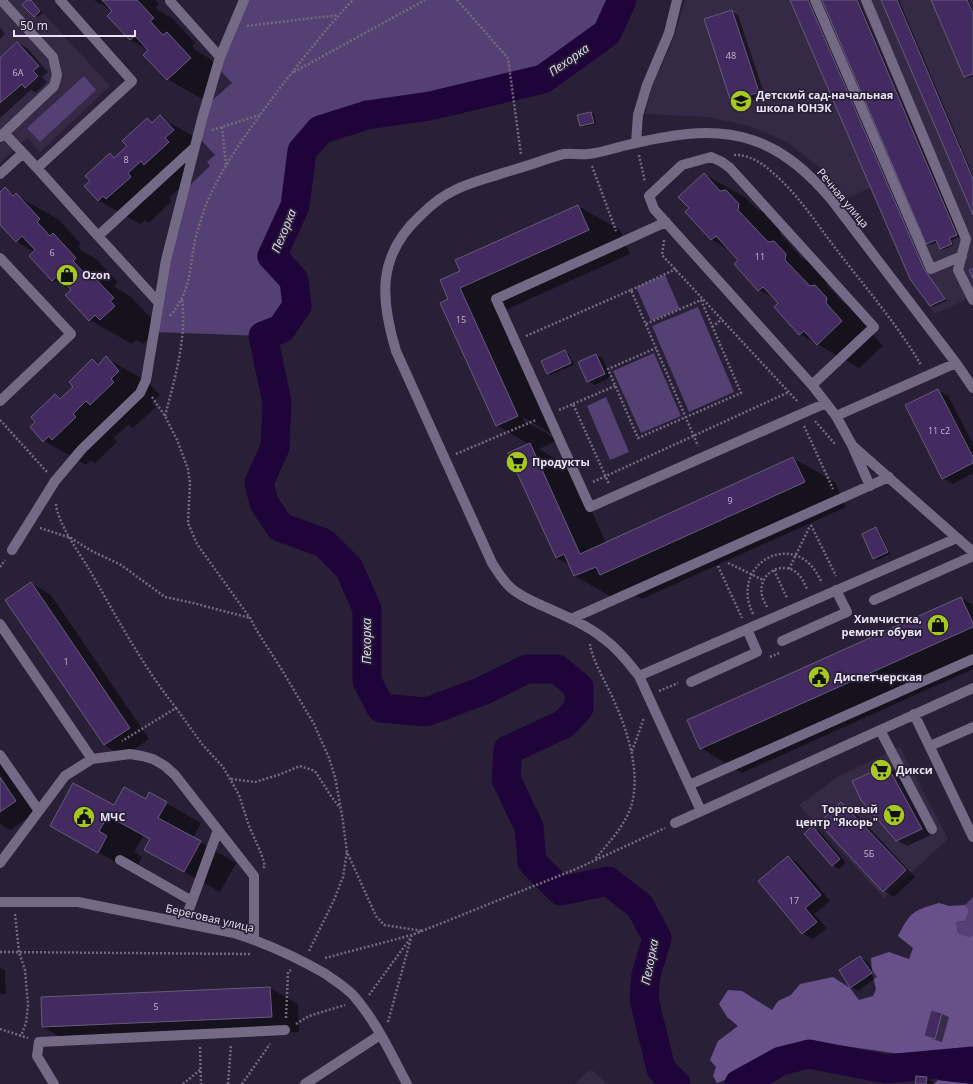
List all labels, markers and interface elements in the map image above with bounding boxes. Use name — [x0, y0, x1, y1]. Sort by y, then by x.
scale bar — [14, 12, 135, 38]
text: 50 m — [20, 17, 48, 34]
water label: Пехорка — [545, 39, 593, 80]
house number: 48 — [726, 49, 736, 62]
house number: 6А — [13, 66, 24, 79]
place label: Детский сад-начальная школа ЮНЭК — [756, 87, 893, 115]
school or university icon: Детский сад-начальная школа ЮНЭК — [728, 88, 754, 114]
house number: 8 — [123, 153, 129, 166]
street label: Речная улица — [814, 165, 873, 231]
water label: Пехорка — [267, 206, 300, 255]
house number: 6 — [49, 246, 55, 259]
house number: 11 — [755, 250, 765, 263]
shop icon: Ozon — [54, 262, 80, 288]
place label: Ozon — [82, 267, 110, 282]
house number: 15 — [456, 313, 466, 326]
house number: 11 с2 — [928, 424, 950, 437]
supermarket icon: Продукты — [504, 449, 530, 475]
place label: Продукты — [532, 454, 590, 469]
house number: 9 — [727, 494, 733, 507]
place label: Химчистка, ремонт обуви — [841, 611, 922, 639]
shop icon: Химчистка, ремонт обуви — [925, 612, 951, 638]
water label: Пехорка — [358, 618, 375, 664]
house number: 1 — [63, 655, 69, 668]
public building icon: Диспетчерская — [806, 664, 832, 690]
place label: Диспетчерская — [834, 669, 922, 684]
supermarket icon: Дикси — [868, 757, 894, 783]
place label: Дикси — [896, 762, 933, 777]
place label: Торговый центр "Якорь" — [796, 801, 878, 829]
supermarket icon: Торговый центр "Якорь" — [881, 802, 907, 828]
public building icon: МЧС — [71, 804, 97, 830]
place label: МЧС — [100, 809, 125, 824]
house number: 5Б — [864, 847, 875, 860]
house number: 17 — [789, 894, 799, 907]
street label: Береговая улица — [164, 900, 256, 935]
water label: Пехорка — [637, 937, 662, 986]
house number: 5 — [153, 1000, 159, 1013]

